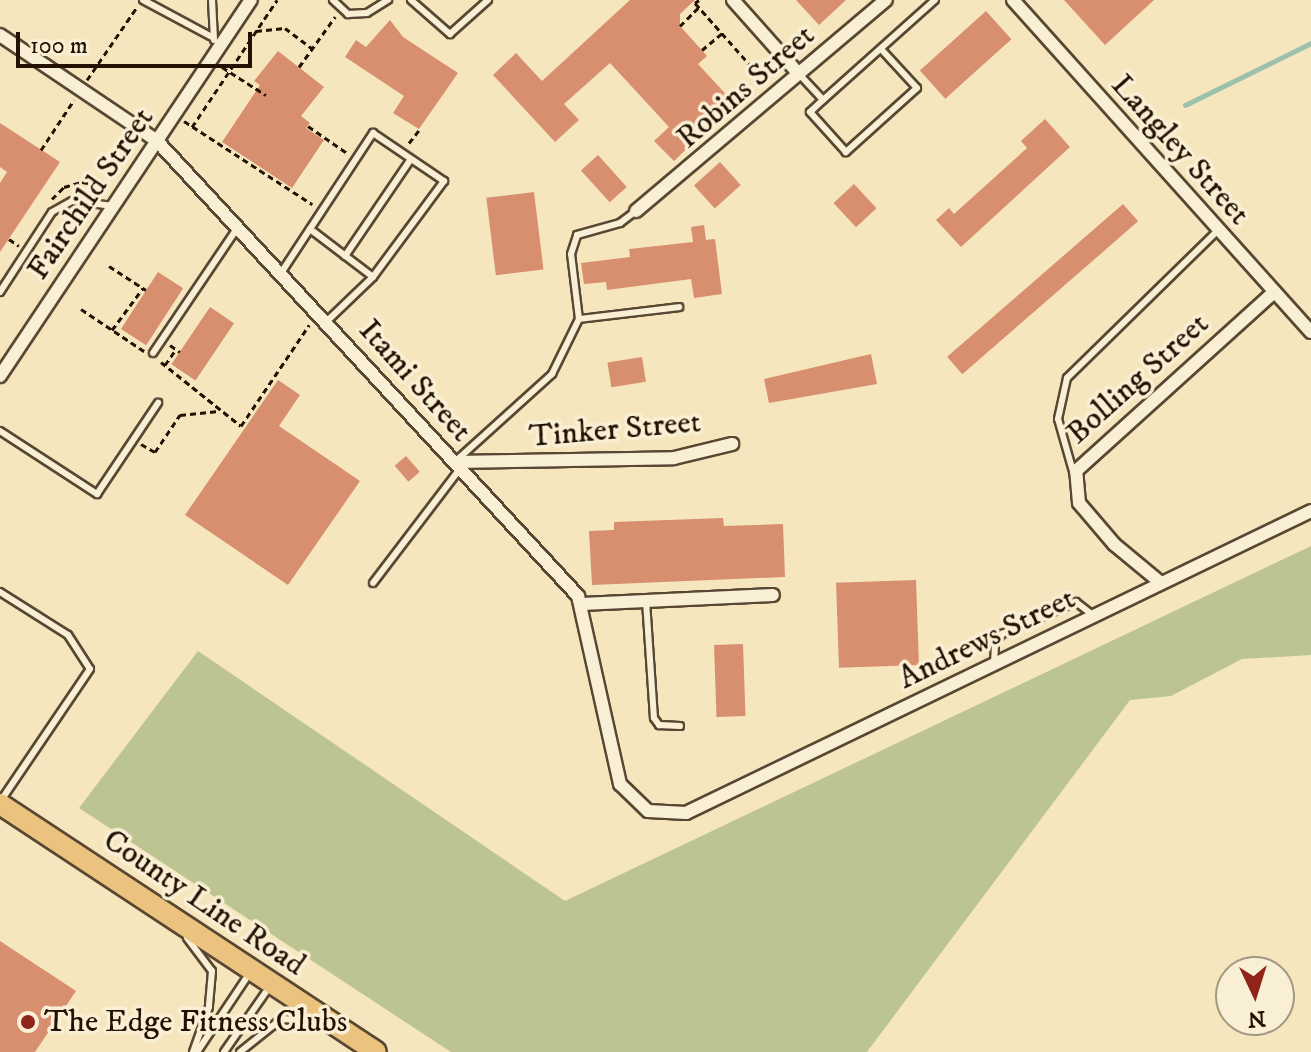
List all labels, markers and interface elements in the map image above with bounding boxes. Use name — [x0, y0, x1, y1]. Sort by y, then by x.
scale bar — [20, 16, 256, 66]
street label: Robins Street — [669, 17, 823, 157]
text: 100 m — [30, 31, 88, 61]
street label: Langley Street — [1102, 67, 1258, 233]
street label: Fairchild Street — [19, 101, 163, 287]
street label: Bolling Street — [1059, 305, 1217, 453]
street label: Itami Street — [350, 312, 480, 450]
street label: Tinker Street — [527, 403, 703, 457]
street label: Andrews Street — [892, 580, 1082, 698]
street label: County Line Road — [96, 821, 312, 985]
north arrow — [1215, 956, 1295, 1036]
place label: The Edge Fitness Clubs — [44, 1003, 347, 1041]
text: N — [1247, 1004, 1267, 1033]
marker: The Edge Fitness Clubs — [19, 1013, 37, 1031]

